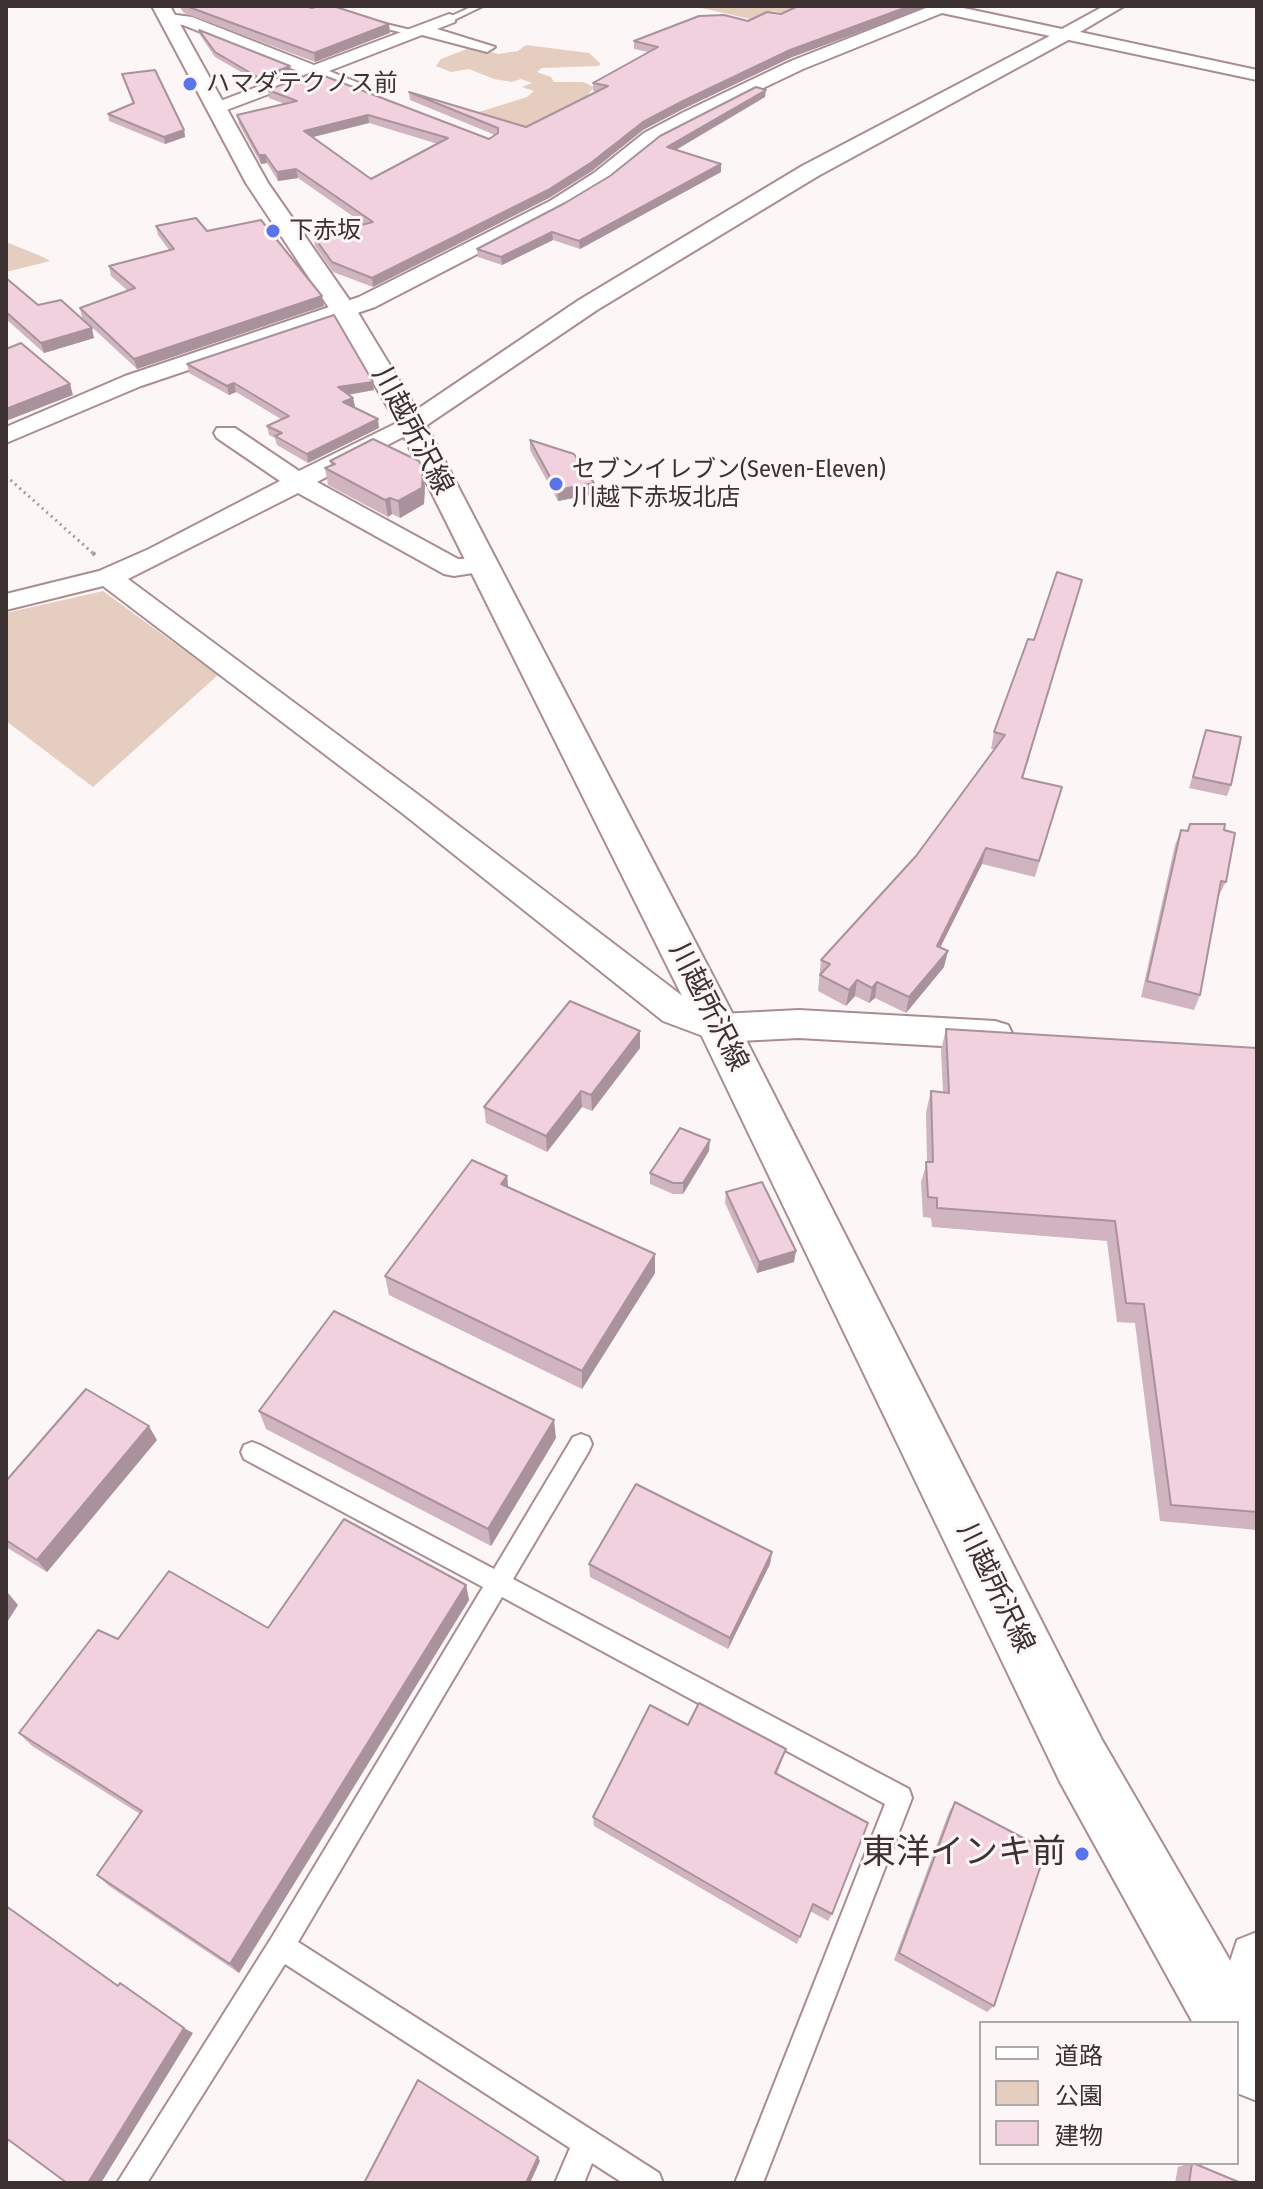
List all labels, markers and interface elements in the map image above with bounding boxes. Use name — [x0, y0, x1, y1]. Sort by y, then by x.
place label: ハマダテクノス前 — [206, 70, 398, 98]
marker: ハマダテクノス前 — [181, 75, 199, 93]
place label: 下赤坂 — [289, 217, 361, 245]
marker: 下赤坂 — [264, 222, 282, 240]
street label: 川越所沢線 — [364, 361, 460, 501]
place label: セブンイレブン(Seven-Eleven) 川越下赤坂北店 — [572, 456, 886, 512]
marker: セブンイレブン(Seven-Eleven) 川越下赤坂北店 — [547, 475, 565, 493]
street label: 川越所沢線 — [661, 937, 755, 1077]
street label: 川越所沢線 — [949, 1518, 1041, 1658]
place label: 東洋インキ前 — [862, 1834, 1066, 1874]
marker: 東洋インキ前 — [1073, 1845, 1091, 1863]
legend — [979, 2021, 1239, 2165]
text: 道路 — [1055, 2042, 1103, 2070]
text: 公園 — [1055, 2082, 1103, 2110]
text: 建物 — [1055, 2122, 1103, 2150]

